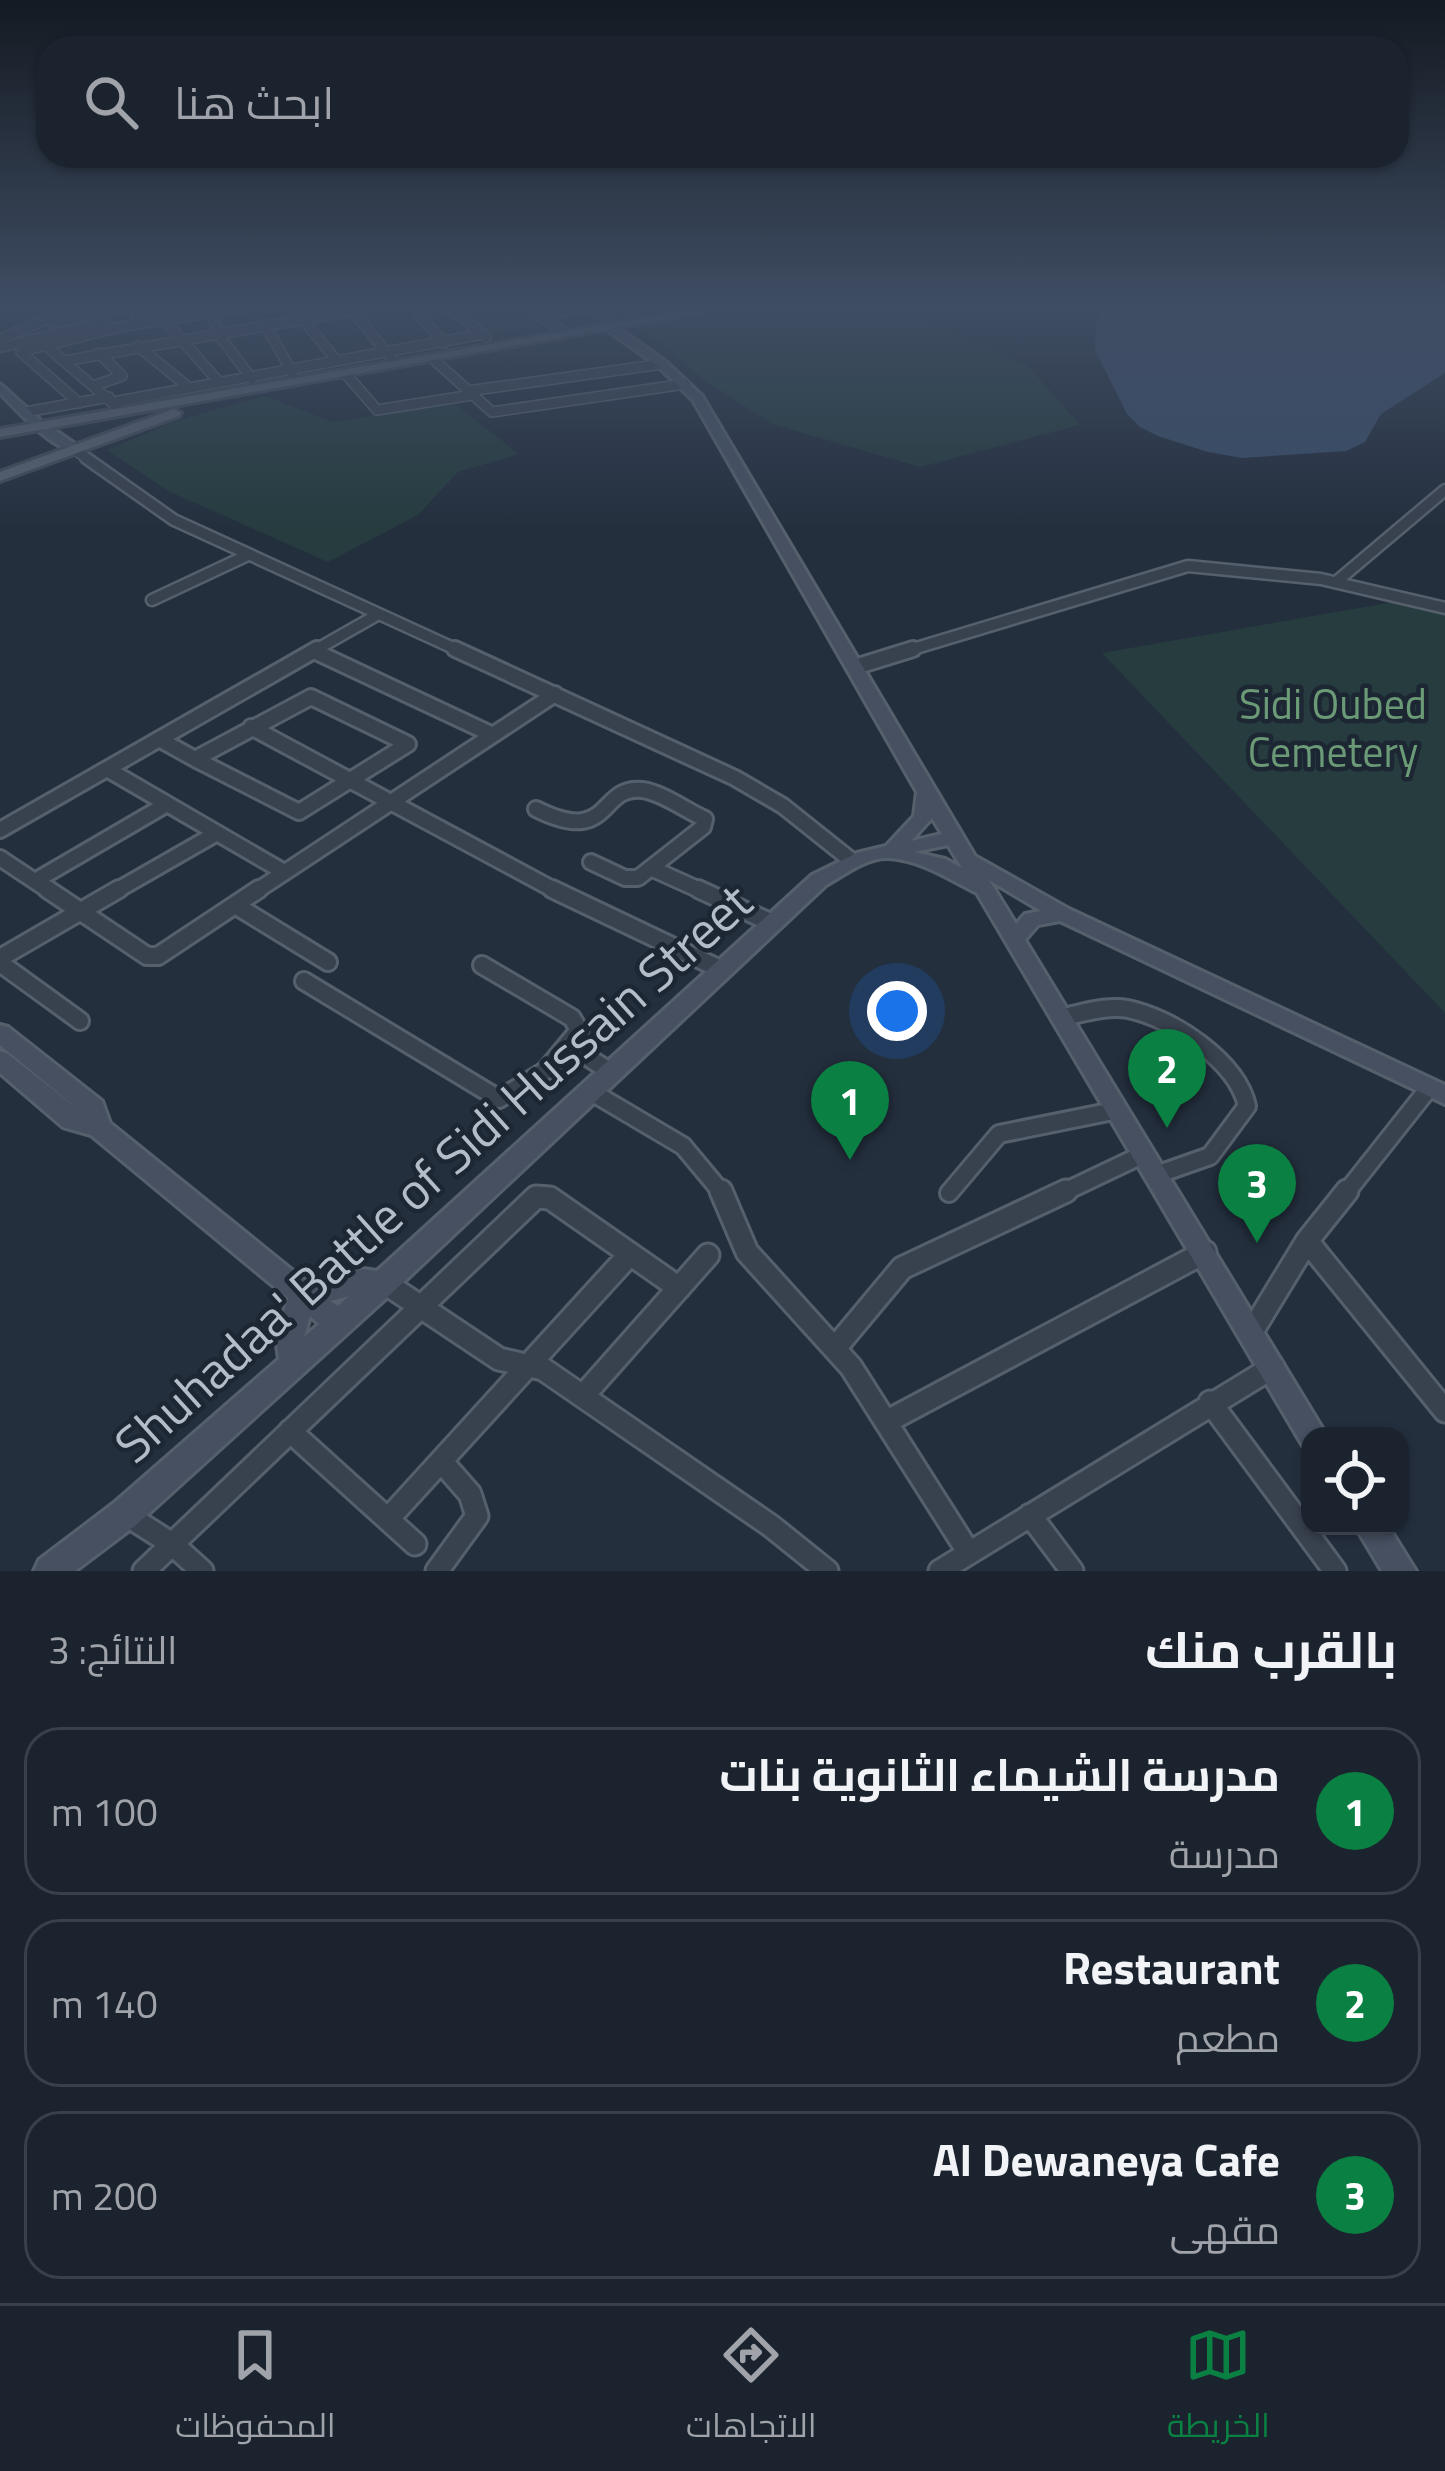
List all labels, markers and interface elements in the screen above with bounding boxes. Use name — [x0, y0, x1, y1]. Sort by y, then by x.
search box — [36, 36, 1409, 168]
text: ابحث هنا — [174, 68, 334, 136]
icon: search — [78, 69, 144, 135]
park label: Sidi Oubed Cemetery — [1239, 671, 1427, 783]
street label: Shuhadaa' Battle of Sidi Hussain Street — [96, 864, 769, 1481]
your location — [867, 981, 927, 1041]
pin: 2 — [1128, 1029, 1206, 1128]
pin: 1 — [811, 1061, 889, 1160]
pin: 3 — [1218, 1144, 1296, 1243]
map controls — [1301, 1427, 1409, 1535]
button: locate — [1301, 1427, 1409, 1535]
text: بالقرب منك — [1145, 1610, 1397, 1688]
text: النتائج: 3 — [48, 1620, 177, 1679]
text: مدرسة الشيماء الثانوية بنات — [719, 1740, 1280, 1808]
text: 100 m — [51, 1782, 158, 1841]
text: 1 — [1344, 1782, 1366, 1841]
text: مدرسة — [1169, 1824, 1280, 1883]
text: Restaurant — [1063, 1933, 1280, 2001]
text: 140 m — [51, 1974, 158, 2033]
text: 2 — [1344, 1974, 1366, 2033]
text: مطعم — [1175, 2008, 1280, 2067]
text: Al Dewaneya Cafe — [933, 2125, 1280, 2193]
text: 200 m — [51, 2166, 158, 2225]
text: 3 — [1344, 2166, 1366, 2225]
text: مقهى — [1170, 2200, 1280, 2259]
tab: المحفوظات — [175, 2322, 336, 2456]
tab: الاتجاهات — [686, 2322, 817, 2456]
tab: الخريطة — [1167, 2322, 1270, 2456]

